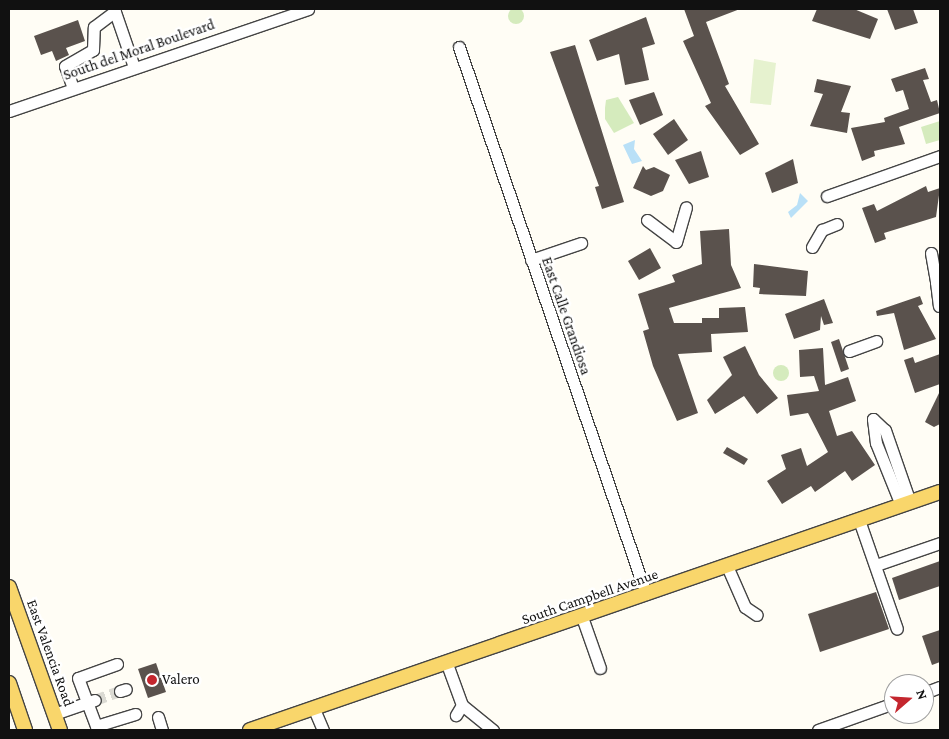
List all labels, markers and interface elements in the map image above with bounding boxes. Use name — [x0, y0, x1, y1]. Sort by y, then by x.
street label: South del Moral Boulevard — [61, 16, 217, 84]
street label: East Calle Grandiosa — [537, 255, 595, 377]
street label: South Campbell Avenue — [519, 565, 661, 629]
street label: East Valencia Road — [22, 597, 78, 709]
place label: Valero — [162, 671, 200, 689]
marker: Valero — [146, 674, 158, 686]
north arrow — [884, 674, 934, 724]
text: N — [913, 687, 931, 702]

